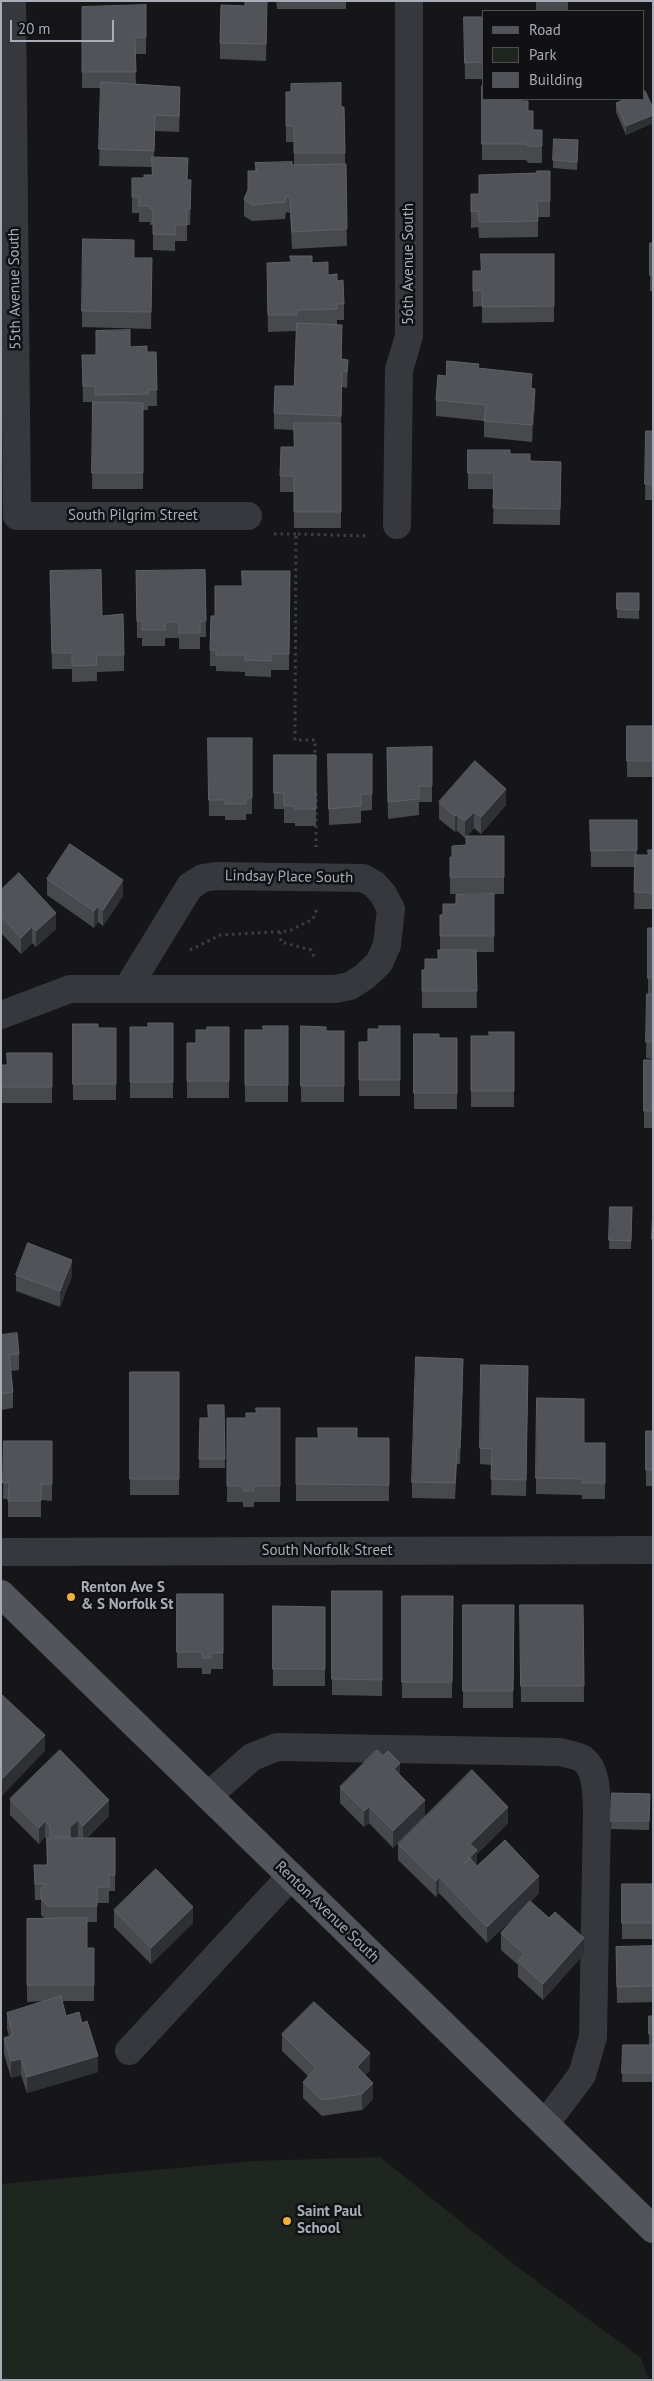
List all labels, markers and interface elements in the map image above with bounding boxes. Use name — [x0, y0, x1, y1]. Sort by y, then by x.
scale bar — [12, 10, 116, 42]
legend — [482, 10, 644, 100]
text: 20 m — [18, 19, 51, 38]
text: Road — [529, 20, 561, 39]
text: Park — [529, 45, 557, 64]
text: Building — [529, 70, 583, 89]
street label: 56th Avenue South — [400, 203, 418, 325]
street label: 55th Avenue South — [5, 228, 25, 350]
street label: South Pilgrim Street — [68, 507, 198, 525]
street label: Lindsay Place South — [225, 867, 353, 887]
street label: South Norfolk Street — [261, 1542, 393, 1560]
place label: Renton Ave S & S Norfolk St — [81, 1579, 173, 1614]
marker: Renton Ave S & S Norfolk St — [65, 1591, 77, 1603]
street label: Renton Avenue South — [271, 1858, 383, 1966]
place label: Saint Paul School — [297, 2203, 362, 2238]
marker: Saint Paul School — [281, 2215, 293, 2227]

